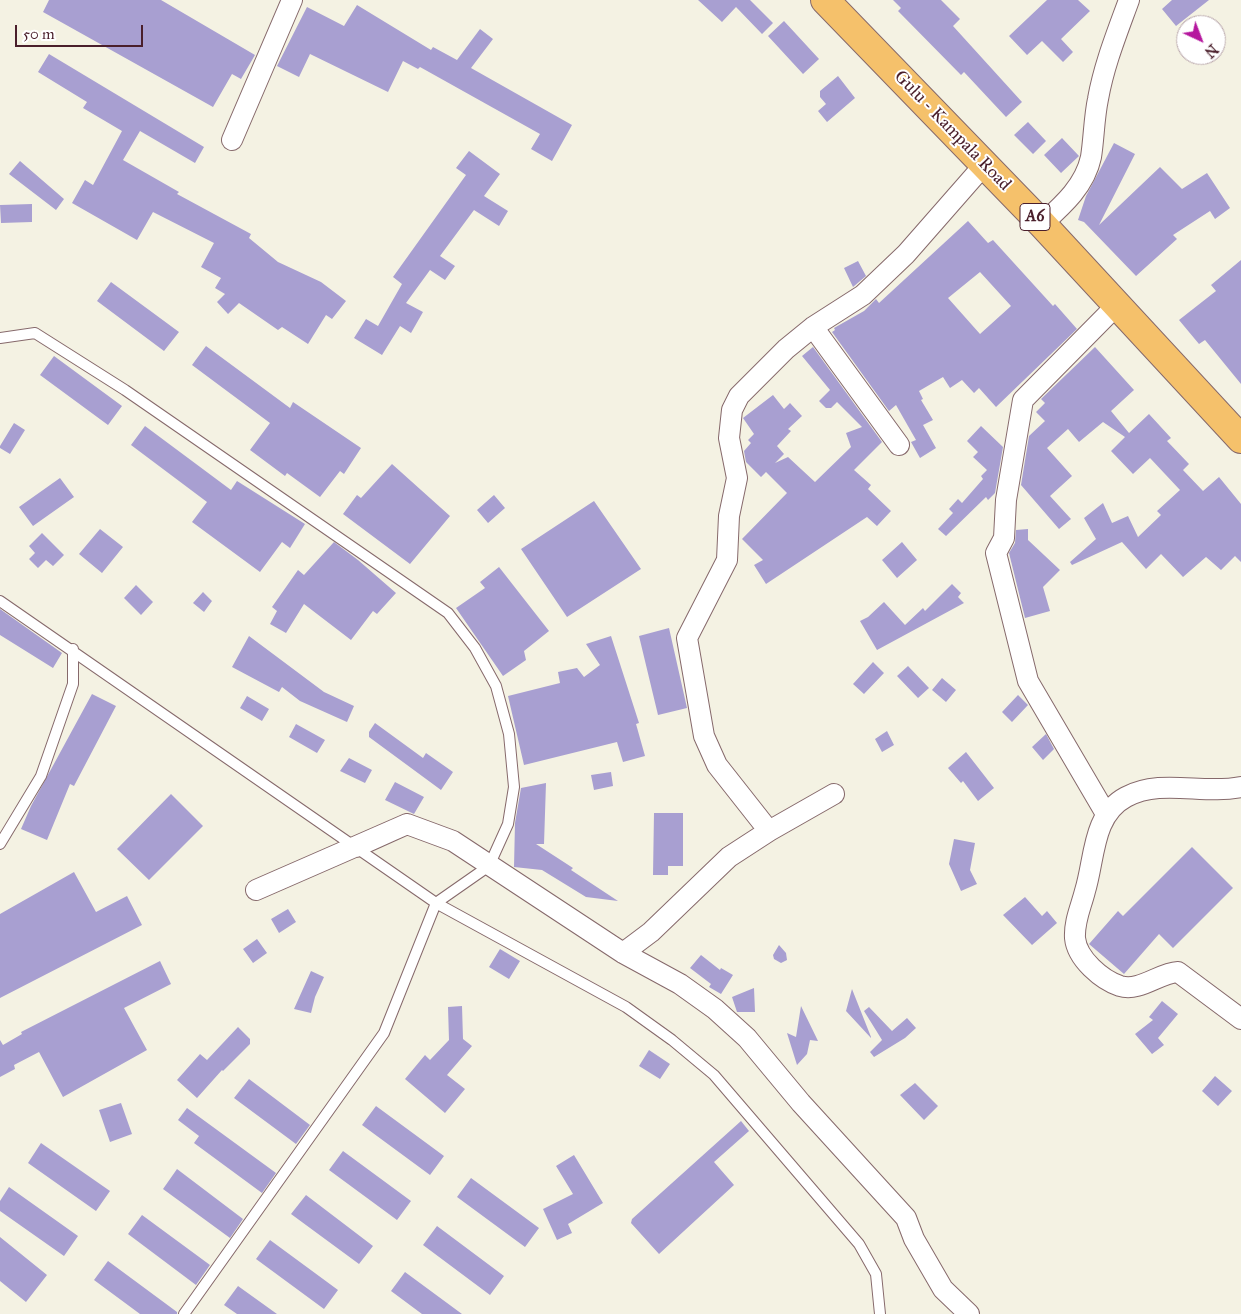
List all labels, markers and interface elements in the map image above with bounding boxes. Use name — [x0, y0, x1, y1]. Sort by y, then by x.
scale bar — [18, 15, 145, 47]
north arrow — [1176, 15, 1226, 65]
text: 50 m — [23, 25, 55, 43]
text: N — [1201, 40, 1221, 61]
street label: Gulu - Kampala Road — [889, 66, 1015, 196]
road number: A6 — [1020, 203, 1050, 230]

